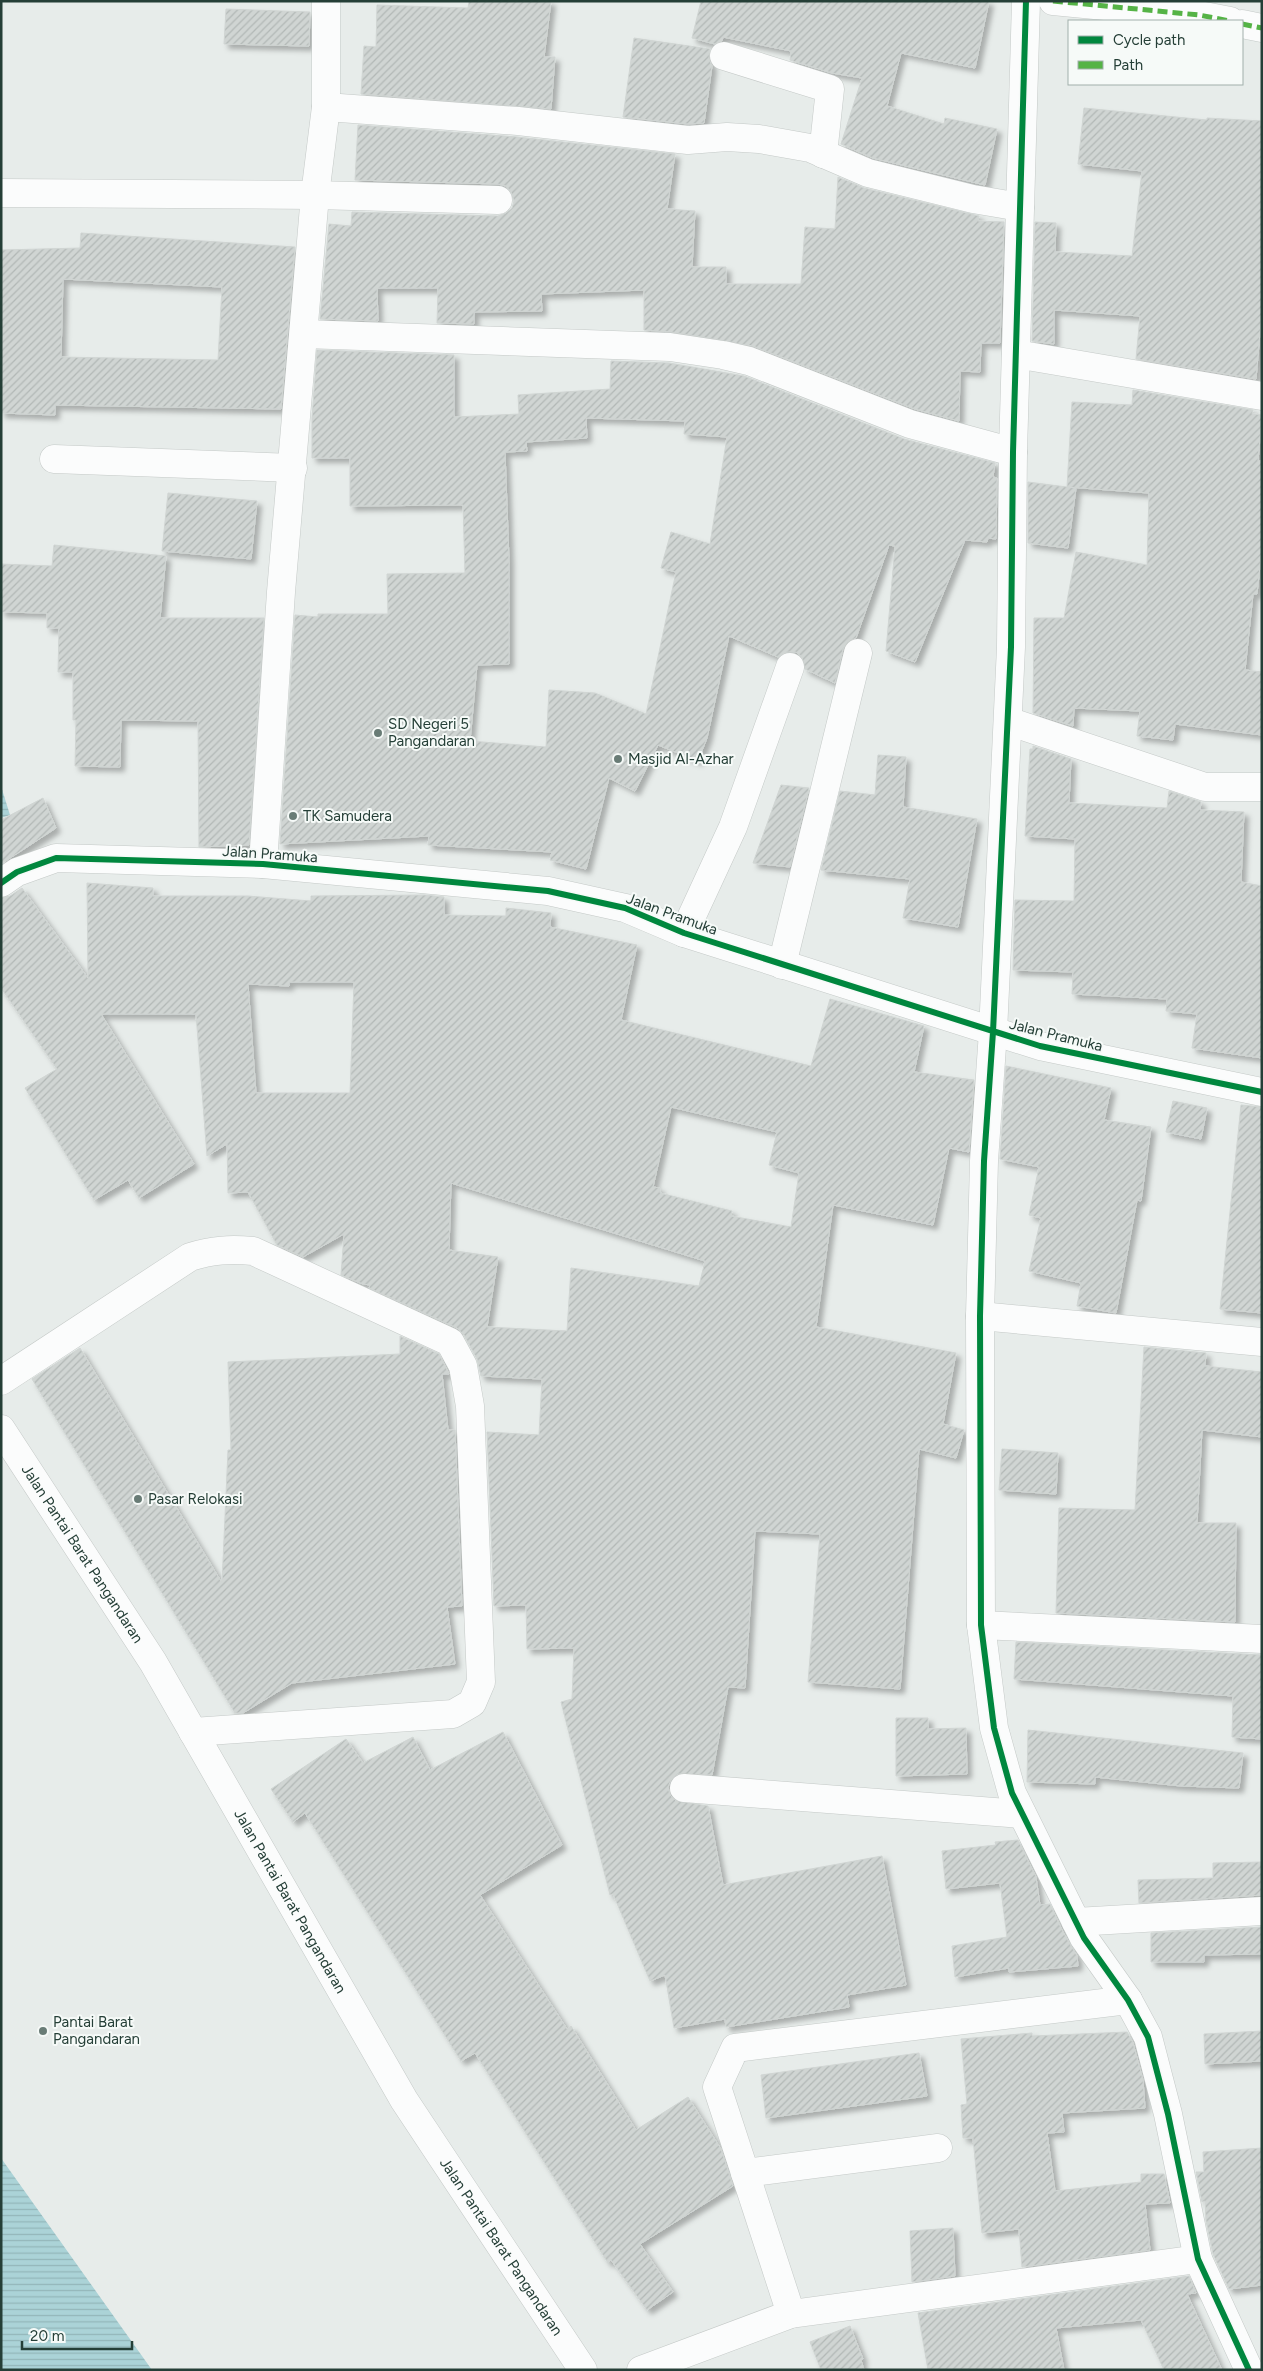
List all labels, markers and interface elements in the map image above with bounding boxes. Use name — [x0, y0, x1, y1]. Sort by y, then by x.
legend — [1068, 20, 1243, 85]
text: Cycle path — [1113, 31, 1185, 49]
text: Path — [1113, 56, 1143, 74]
place label: SD Negeri 5 Pangandaran — [388, 715, 475, 750]
marker: SD Negeri 5 Pangandaran — [372, 727, 384, 739]
place label: Masjid Al-Azhar — [628, 750, 734, 768]
marker: Masjid Al-Azhar — [612, 753, 624, 765]
place label: TK Samudera — [303, 807, 392, 825]
marker: TK Samudera — [287, 810, 299, 822]
street label: Jalan Pramuka — [222, 842, 318, 866]
street label: Jalan Pramuka — [624, 889, 720, 939]
street label: Jalan Pramuka — [1007, 1015, 1105, 1055]
street label: Jalan Pantai Barat Pangandaran — [18, 1461, 147, 1646]
place label: Pasar Relokasi — [148, 1490, 242, 1508]
marker: Pasar Relokasi — [132, 1493, 144, 1505]
street label: Jalan Pantai Barat Pangandaran — [230, 1806, 350, 1997]
place label: Pantai Barat Pangandaran — [53, 2013, 140, 2048]
marker: Pantai Barat Pangandaran — [37, 2025, 49, 2037]
street label: Jalan Pantai Barat Pangandaran — [436, 2154, 567, 2339]
scale bar — [22, 2318, 132, 2350]
text: 20 m — [30, 2327, 64, 2345]

